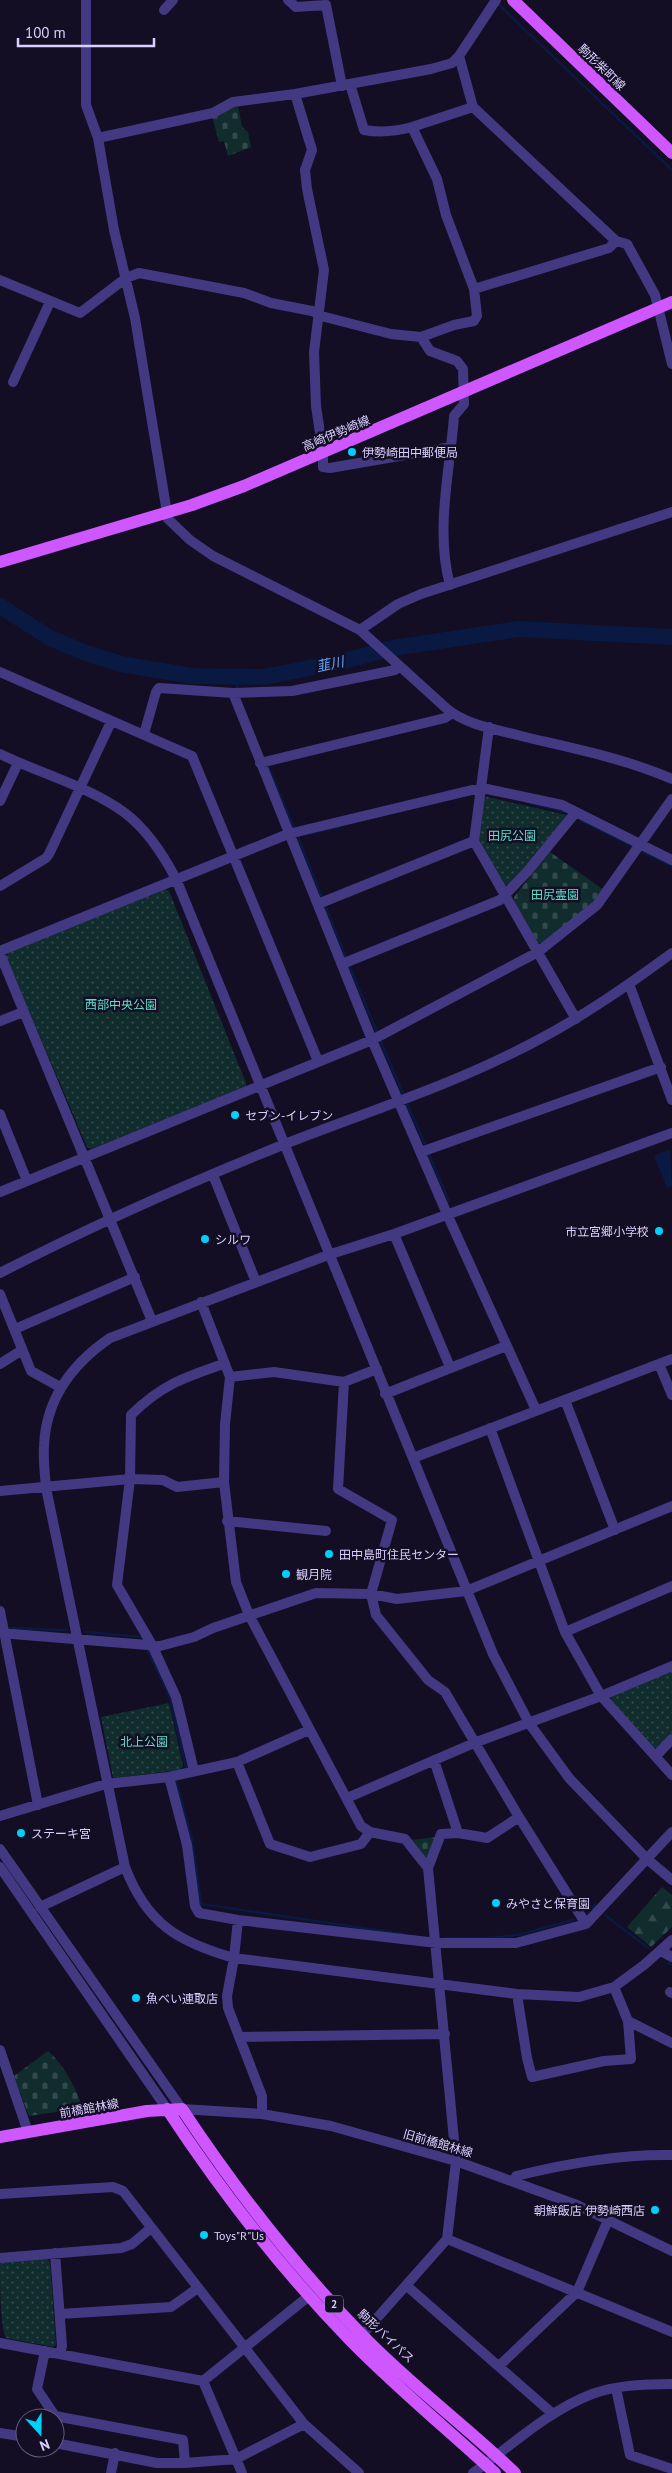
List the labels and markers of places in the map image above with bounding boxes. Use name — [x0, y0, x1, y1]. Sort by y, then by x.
place label: 伊勢崎田中郵便局 — [362, 445, 458, 460]
marker: 伊勢崎田中郵便局 — [346, 446, 358, 458]
place label: セブン-イレブン — [245, 1108, 333, 1123]
marker: セブン-イレブン — [229, 1109, 241, 1121]
place label: 市立宮郷小学校 — [565, 1224, 649, 1239]
marker: 市立宮郷小学校 — [653, 1225, 665, 1237]
place label: シルワ — [215, 1232, 251, 1247]
marker: シルワ — [199, 1233, 211, 1245]
place label: 田中島町住民センター — [339, 1547, 459, 1562]
marker: 田中島町住民センター — [323, 1548, 335, 1560]
place label: 観月院 — [296, 1567, 332, 1582]
marker: 観月院 — [280, 1568, 292, 1580]
place label: ステーキ宮 — [31, 1826, 91, 1841]
marker: ステーキ宮 — [15, 1827, 27, 1839]
place label: みやさと保育園 — [506, 1896, 590, 1911]
marker: みやさと保育園 — [490, 1897, 502, 1909]
place label: 魚べい連取店 — [146, 1991, 218, 2006]
marker: 魚べい連取店 — [130, 1992, 142, 2004]
place label: 朝鮮飯店 伊勢崎西店 — [534, 2203, 645, 2218]
marker: 朝鮮飯店 伊勢崎西店 — [649, 2204, 661, 2216]
place label: Toys"R"Us — [214, 2228, 264, 2243]
marker: Toys"R"Us — [198, 2229, 210, 2241]

